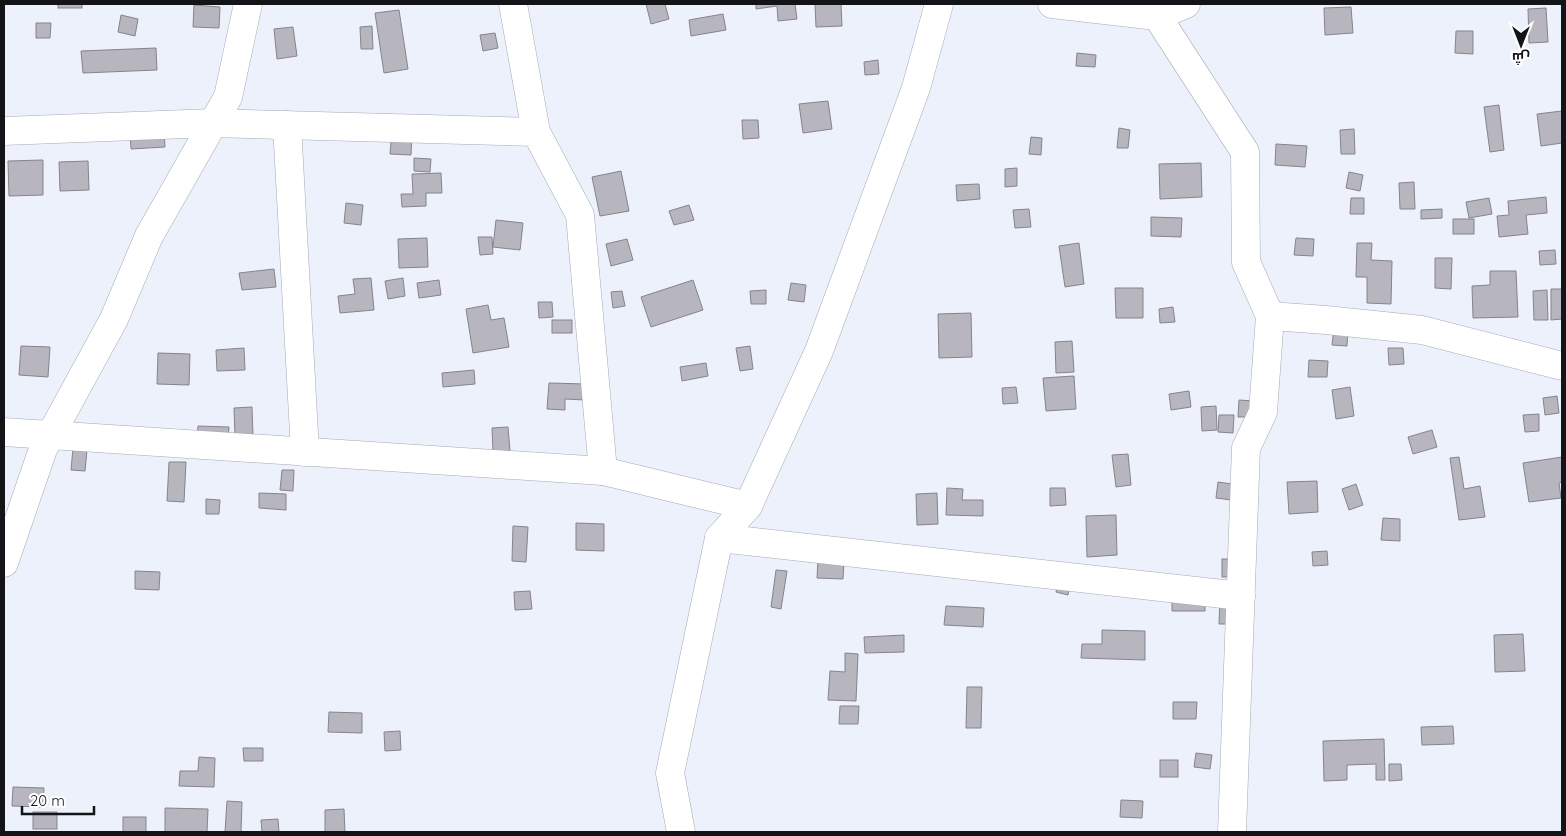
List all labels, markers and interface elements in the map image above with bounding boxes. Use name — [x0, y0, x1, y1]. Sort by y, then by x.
north arrow — [1496, 20, 1546, 70]
text: ش — [1512, 49, 1530, 67]
scale bar — [22, 784, 95, 816]
text: 20 m — [30, 791, 65, 810]

